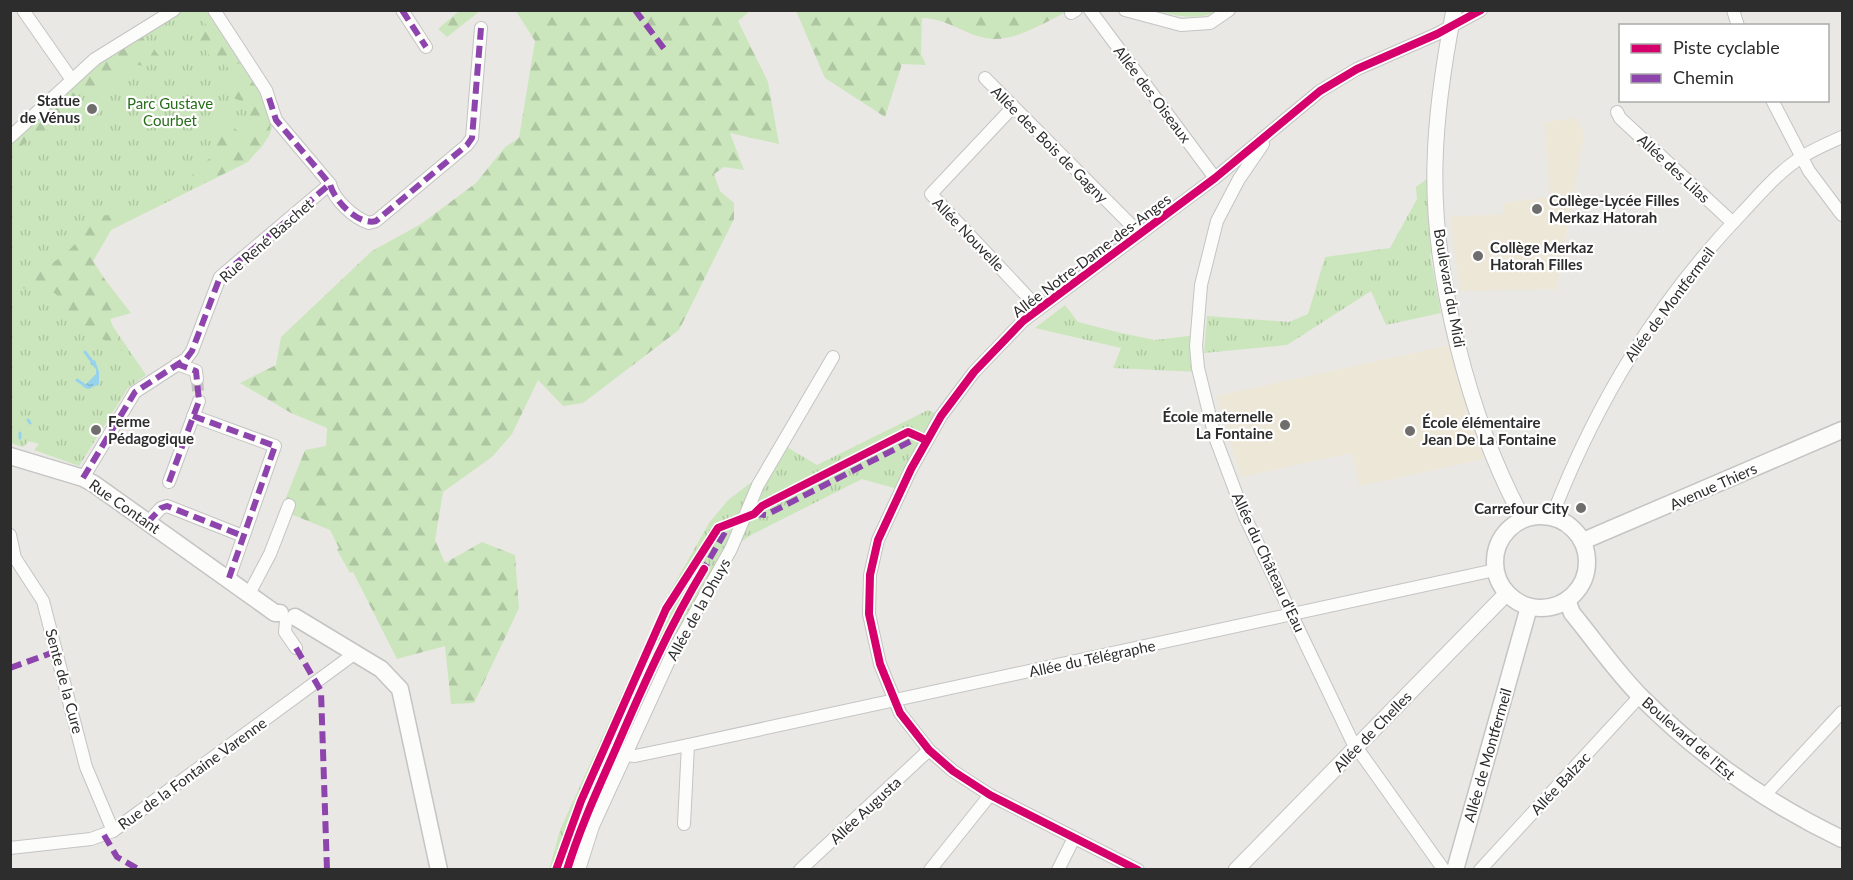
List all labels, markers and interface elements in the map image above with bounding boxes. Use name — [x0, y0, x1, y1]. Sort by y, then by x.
legend — [1619, 24, 1829, 102]
text: Piste cyclable — [1673, 36, 1780, 58]
street label: Allée des Oiseaux — [1111, 42, 1196, 146]
text: Chemin — [1673, 66, 1734, 88]
street label: Allée des Bois de Gagny — [988, 82, 1112, 206]
place label: Statue de Vénus — [20, 91, 80, 126]
park label: Parc Gustave Courbet — [127, 94, 213, 129]
marker: Statue de Vénus — [85, 102, 99, 116]
street label: Allée des Lilas — [1634, 130, 1714, 206]
street label: Allée Notre-Dame-des-Anges — [1008, 189, 1174, 321]
place label: Collège-Lycée Filles Merkaz Hatorah — [1549, 191, 1680, 226]
street label: Allée Nouvelle — [929, 193, 1009, 275]
street label: Rue René Baschet — [215, 194, 317, 286]
marker: Collège-Lycée Filles Merkaz Hatorah — [1530, 202, 1544, 216]
street label: Boulevard du Midi — [1431, 227, 1469, 349]
place label: Collège Merkaz Hatorah Filles — [1490, 238, 1593, 273]
street label: Allée de Montfermeil — [1620, 243, 1718, 365]
marker: Collège Merkaz Hatorah Filles — [1471, 249, 1485, 263]
place label: École maternelle La Fontaine — [1162, 407, 1273, 442]
place label: Ferme Pédagogique — [108, 412, 194, 447]
place label: École élémentaire Jean De La Fontaine — [1422, 413, 1556, 448]
marker: École maternelle La Fontaine — [1278, 418, 1292, 432]
marker: Ferme Pédagogique — [89, 423, 103, 437]
marker: École élémentaire Jean De La Fontaine — [1403, 424, 1417, 438]
street label: Avenue Thiers — [1667, 459, 1759, 513]
street label: Rue Contant — [86, 475, 164, 537]
street label: Allée du Château d'Eau — [1229, 489, 1309, 635]
place label: Carrefour City — [1474, 499, 1569, 517]
marker: Carrefour City — [1574, 501, 1588, 515]
street label: Allée de la Dhuys — [662, 555, 734, 663]
street label: Sente de la Cure — [42, 627, 88, 735]
street label: Allée du Télégraphe — [1027, 636, 1157, 680]
street label: Allée de Montfermeil — [1459, 686, 1515, 824]
street label: Allée de Chelles — [1329, 687, 1415, 775]
street label: Boulevard de l'Est — [1639, 693, 1740, 784]
street label: Rue de la Fontaine Varenne — [114, 713, 270, 833]
street label: Allée Balzac — [1527, 748, 1593, 818]
street label: Allée Augusta — [826, 773, 904, 847]

